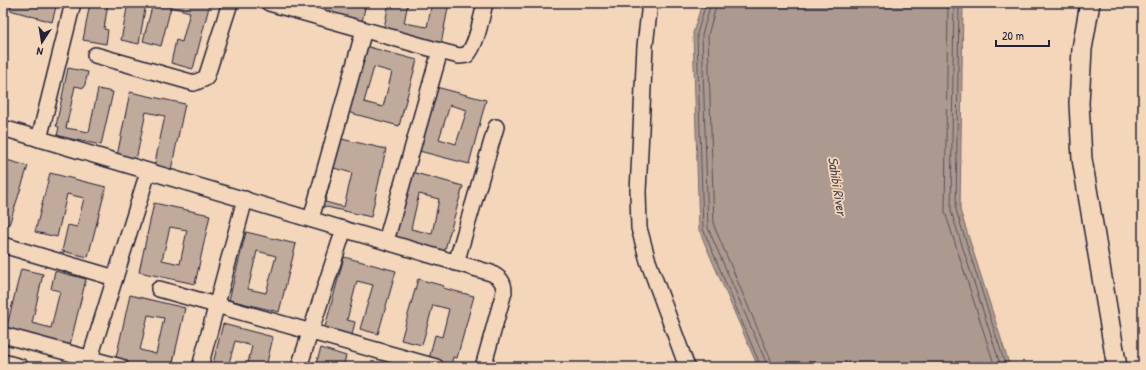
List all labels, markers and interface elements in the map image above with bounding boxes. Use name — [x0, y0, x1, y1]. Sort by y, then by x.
north arrow — [22, 22, 62, 62]
scale bar — [996, 22, 1049, 48]
text: 20 m — [1002, 27, 1024, 44]
text: N — [35, 44, 44, 59]
water label: Sahibi River — [824, 155, 852, 218]

